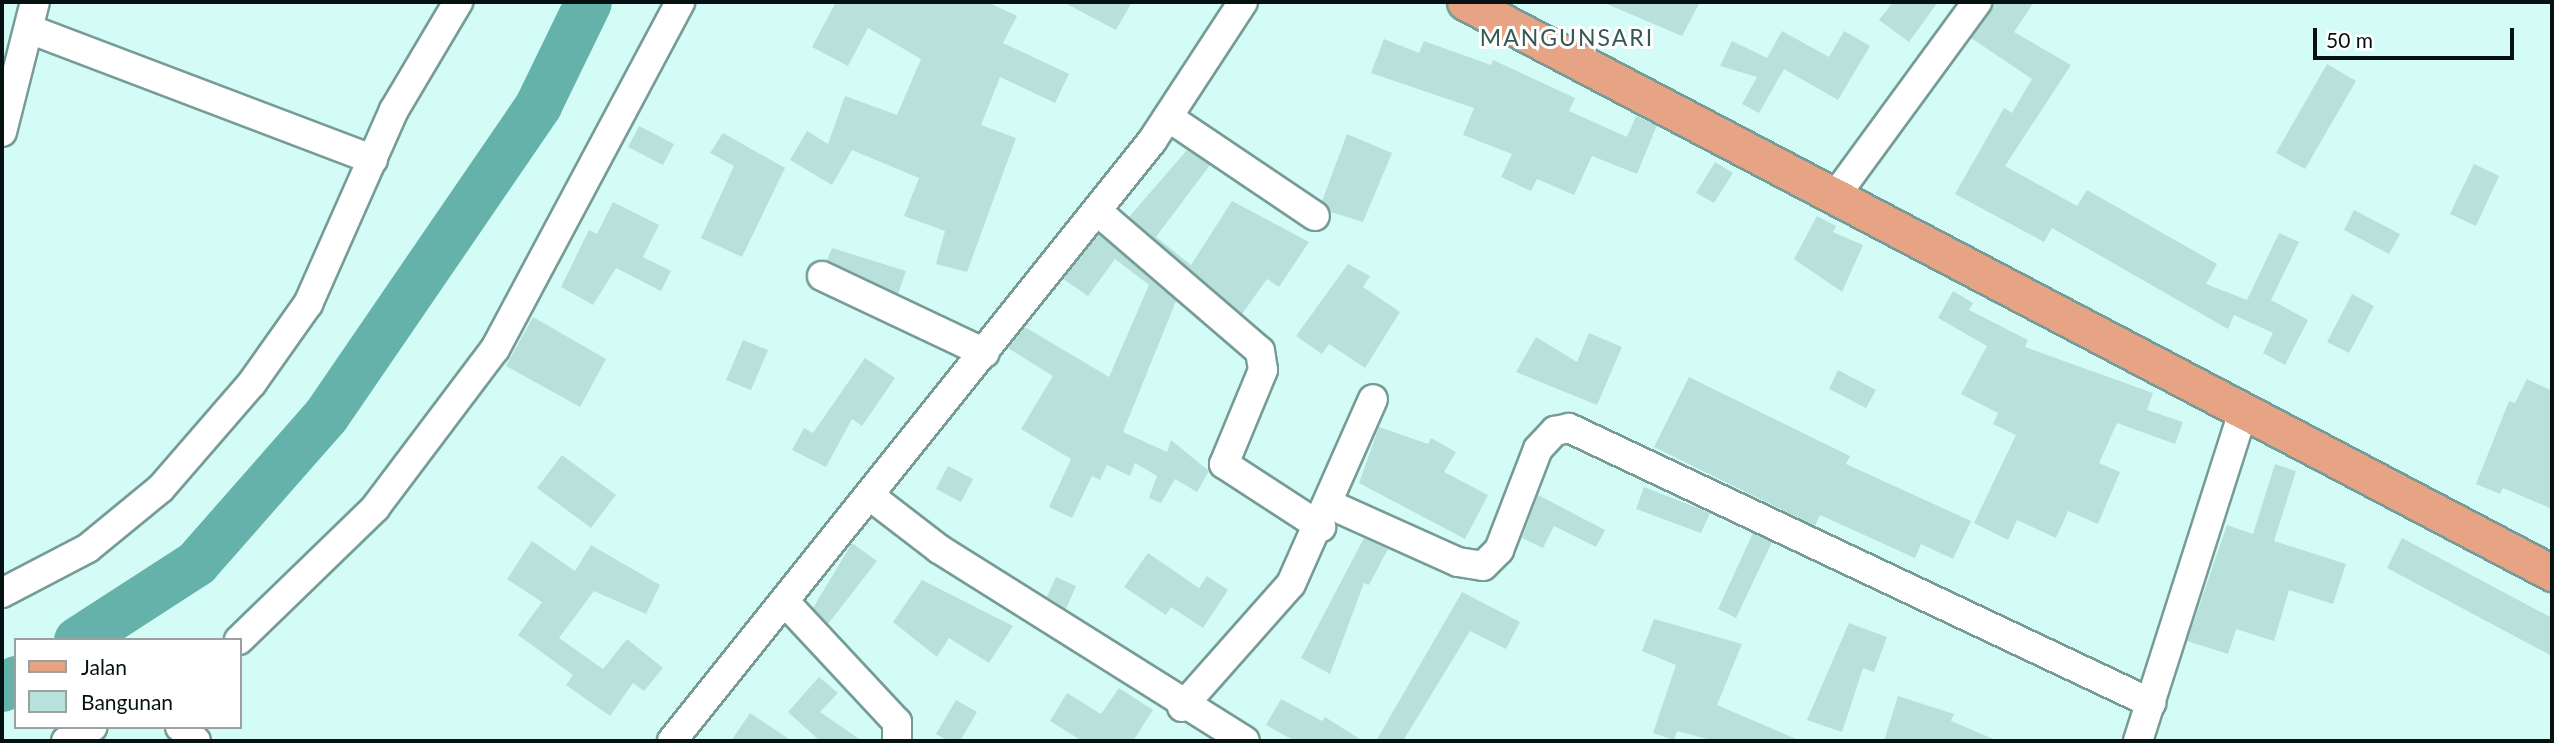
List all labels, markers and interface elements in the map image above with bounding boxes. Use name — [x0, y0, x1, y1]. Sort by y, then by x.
scale bar — [2316, 14, 2517, 58]
district label: MANGUNSARI — [1481, 23, 1653, 51]
text: 50 m — [2326, 27, 2373, 52]
legend — [14, 638, 242, 729]
text: Jalan — [81, 654, 127, 679]
text: Bangunan — [81, 689, 173, 714]

